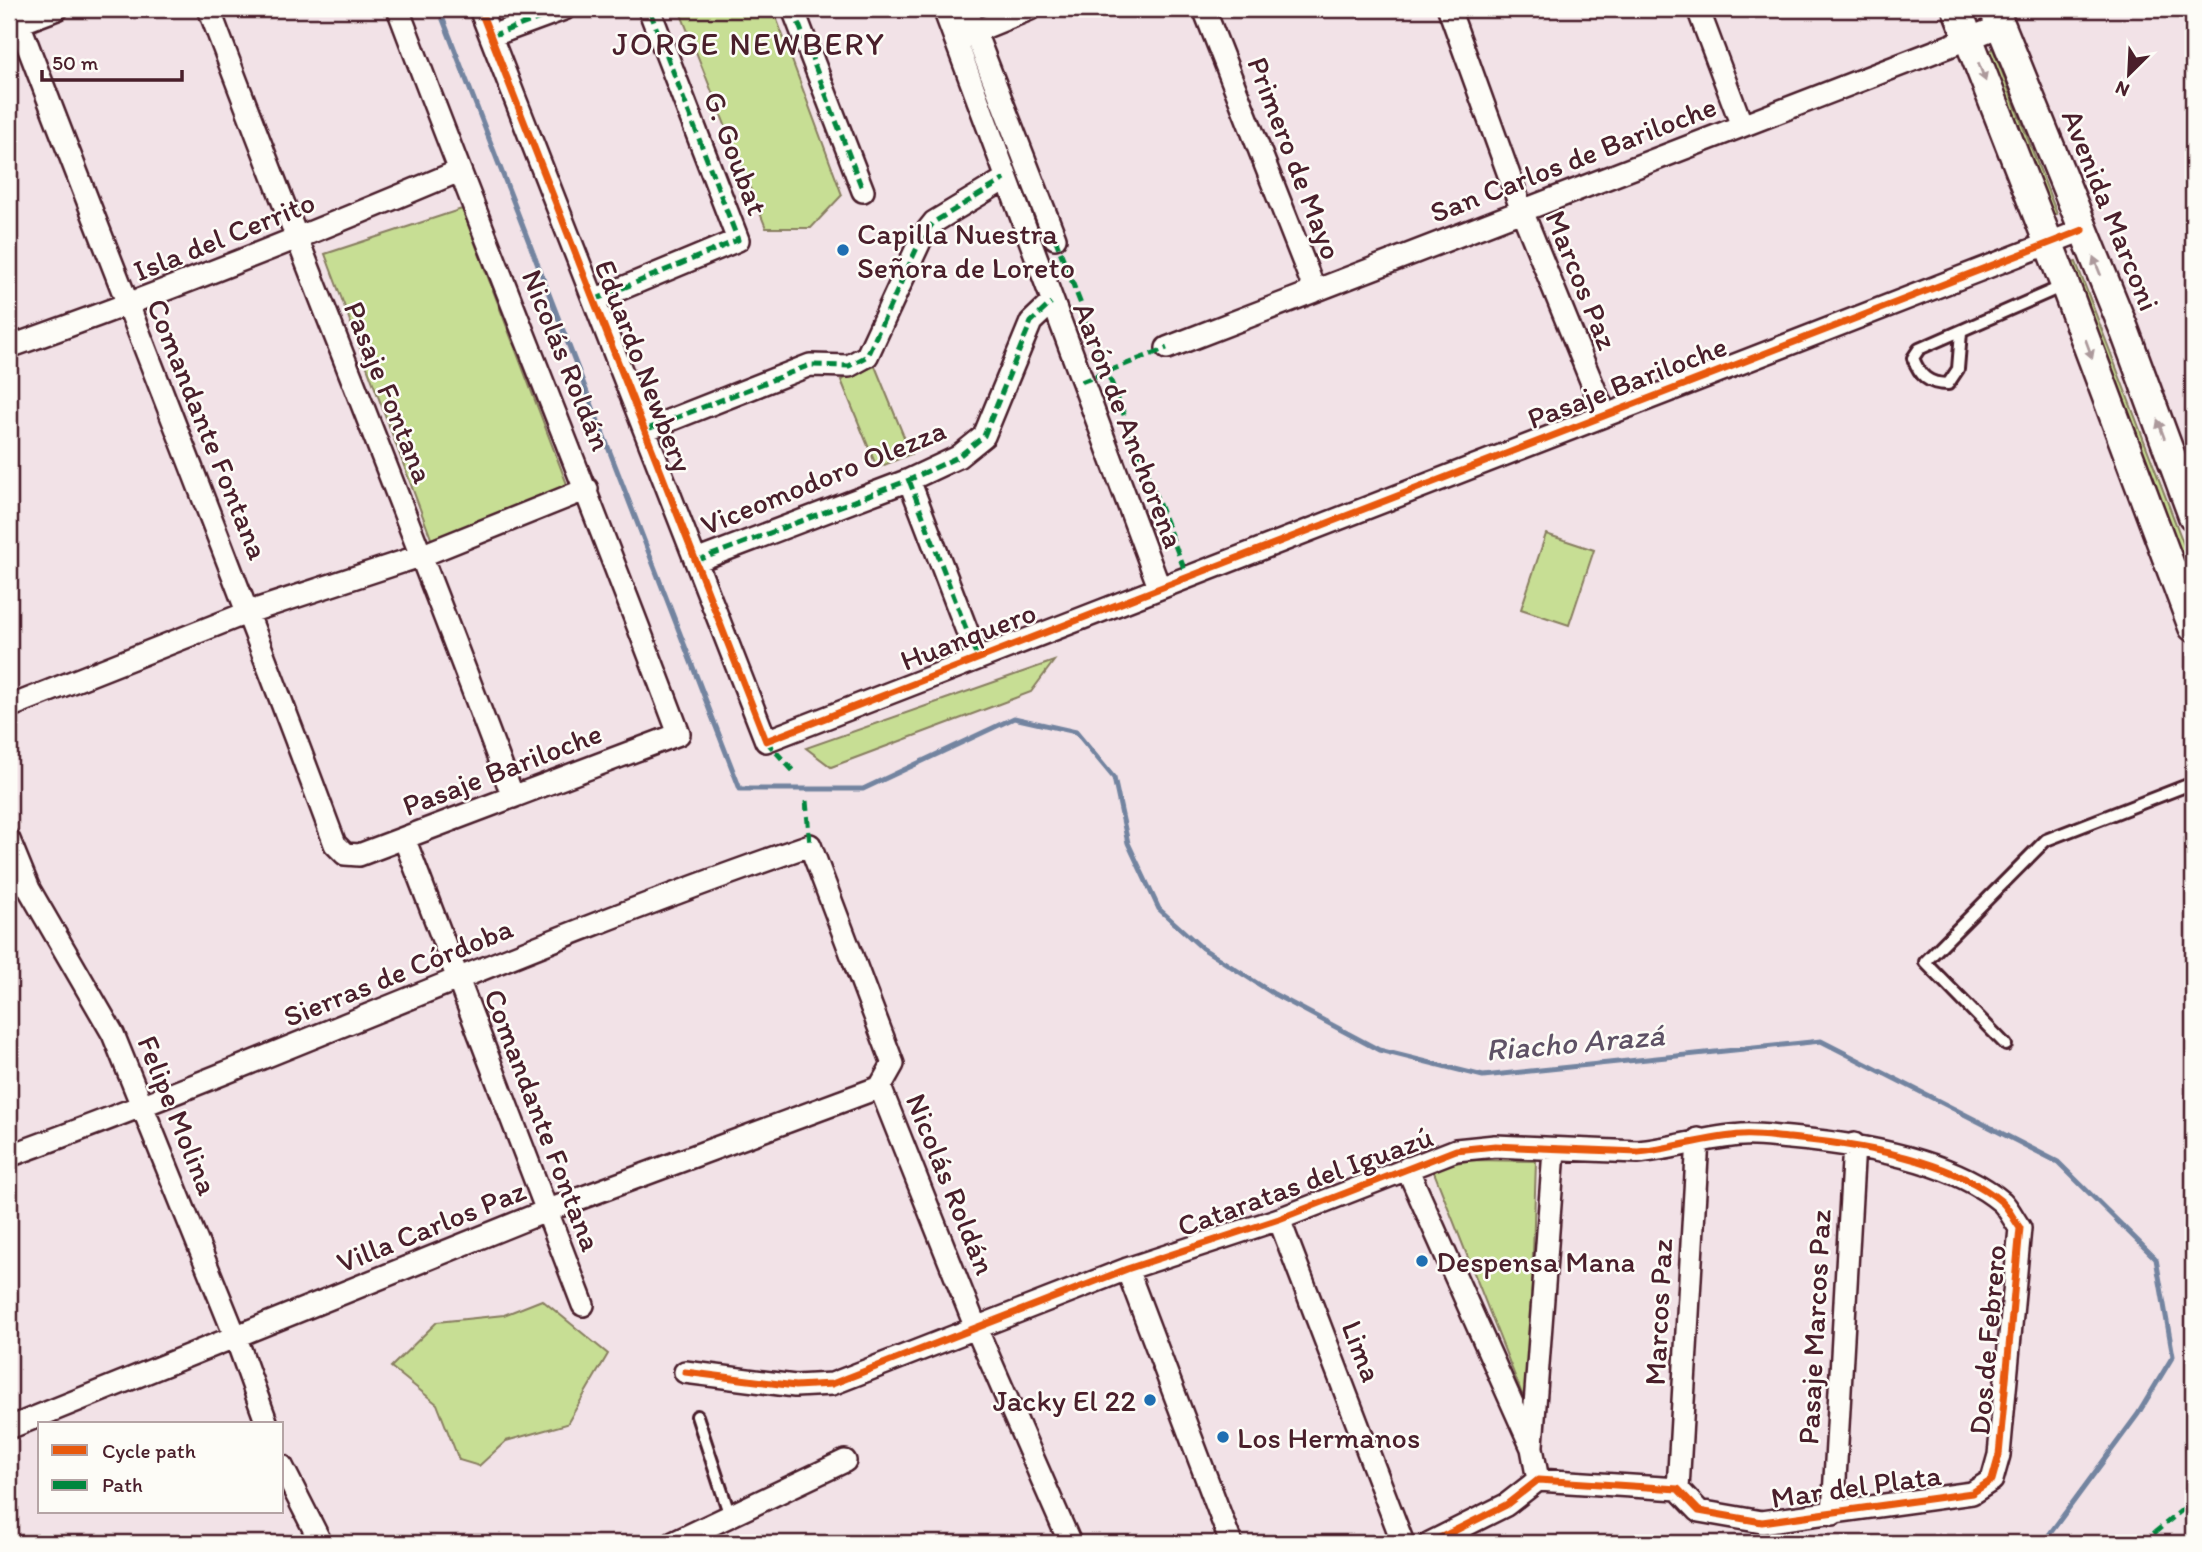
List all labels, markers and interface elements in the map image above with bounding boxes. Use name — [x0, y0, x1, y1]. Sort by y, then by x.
district label: JORGE NEWBERY — [612, 25, 886, 63]
scale bar — [42, 38, 182, 82]
north arrow — [2094, 38, 2164, 108]
text: 50 m — [52, 50, 99, 75]
street label: Primero de Mayo — [1239, 51, 1351, 265]
one-way arrow — [1976, 62, 1987, 83]
text: N — [2112, 76, 2133, 102]
street label: G. Goubat — [695, 86, 777, 220]
street label: San Carlos de Bariloche — [1425, 87, 1721, 231]
street label: Avenida Marconi — [2054, 104, 2168, 316]
street label: Isla del Cerrito — [128, 183, 320, 289]
street label: Marcos Paz — [1537, 205, 1627, 355]
place label: Capilla Nuestra Señora de Loreto — [857, 215, 1075, 286]
marker: Capilla Nuestra Señora de Loreto — [835, 242, 851, 258]
street label: Eduardo Newbery — [586, 254, 702, 478]
one-way arrow — [2092, 255, 2103, 276]
street label: Nicolás Roldán — [514, 264, 620, 456]
street label: Comandante Fontana — [139, 293, 277, 565]
street label: Pasaje Fontana — [336, 296, 442, 489]
street label: Aarón de Anchorena — [1065, 297, 1193, 553]
street label: Pasaje Bariloche — [1522, 327, 1732, 437]
one-way arrow — [2084, 339, 2095, 360]
street label: Viceomodoro Olezza — [695, 411, 951, 543]
one-way arrow — [2155, 418, 2166, 439]
street label: Huanquero — [895, 593, 1041, 679]
street label: Pasaje Bariloche — [397, 714, 607, 824]
street label: Sierras de Córdoba — [278, 909, 518, 1035]
street label: Comandante Fontana — [476, 984, 610, 1257]
water label: Riacho Arazá — [1484, 1015, 1666, 1069]
street label: Felipe Molina — [129, 1030, 227, 1200]
street label: Nicolás Roldán — [898, 1088, 1004, 1280]
street label: Cataratas del Iguazú — [1172, 1118, 1438, 1244]
street label: Villa Carlos Paz — [331, 1171, 531, 1281]
street label: Pasaje Marcos Paz — [1789, 1208, 1839, 1446]
street label: Marcos Paz — [1636, 1238, 1680, 1386]
place label: Despensa Mana — [1436, 1243, 1635, 1280]
street label: Dos de Febrero — [1960, 1243, 2014, 1437]
marker: Despensa Mana — [1414, 1253, 1430, 1269]
street label: Lima — [1333, 1315, 1391, 1387]
place label: Jacky El 22 — [993, 1382, 1136, 1419]
marker: Jacky El 22 — [1142, 1392, 1158, 1408]
place label: Los Hermanos — [1237, 1419, 1420, 1456]
legend — [38, 1422, 284, 1514]
marker: Los Hermanos — [1215, 1429, 1231, 1445]
text: Cycle path — [102, 1438, 196, 1463]
street label: Mar del Plata — [1769, 1456, 1944, 1516]
text: Path — [102, 1472, 143, 1497]

